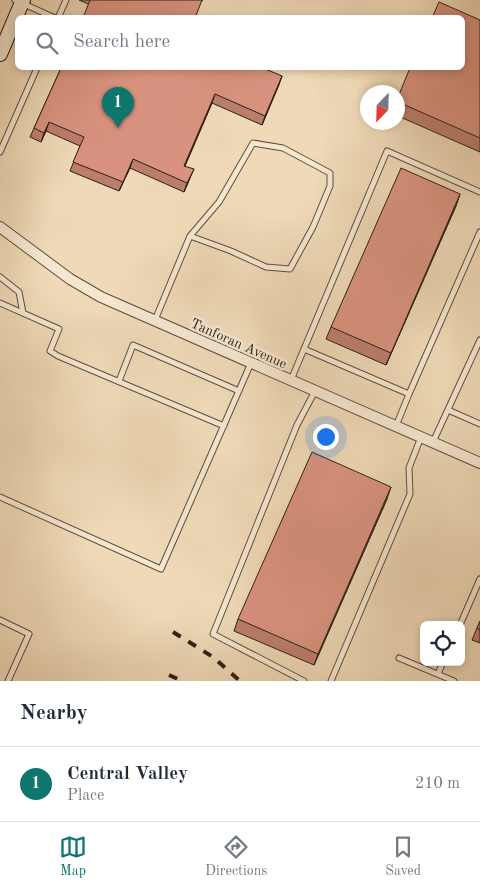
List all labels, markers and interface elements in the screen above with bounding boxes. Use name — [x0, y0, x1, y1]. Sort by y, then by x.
search box — [15, 15, 465, 70]
icon: search — [33, 29, 61, 57]
text: Search here — [73, 33, 170, 52]
north arrow — [360, 85, 405, 130]
pin: 1 — [102, 87, 134, 128]
street label: Tanforan Avenue — [188, 316, 289, 371]
your location — [313, 424, 339, 450]
map controls — [420, 621, 465, 666]
button: locate — [420, 621, 465, 666]
text: Nearby — [20, 703, 88, 724]
text: Central Valley — [67, 765, 188, 784]
text: 1 — [31, 776, 41, 792]
text: 210 m — [415, 776, 460, 792]
text: Place — [67, 788, 104, 804]
tab: Map — [59, 833, 87, 880]
tab: Directions — [205, 833, 267, 880]
tab: Saved — [385, 833, 421, 880]

